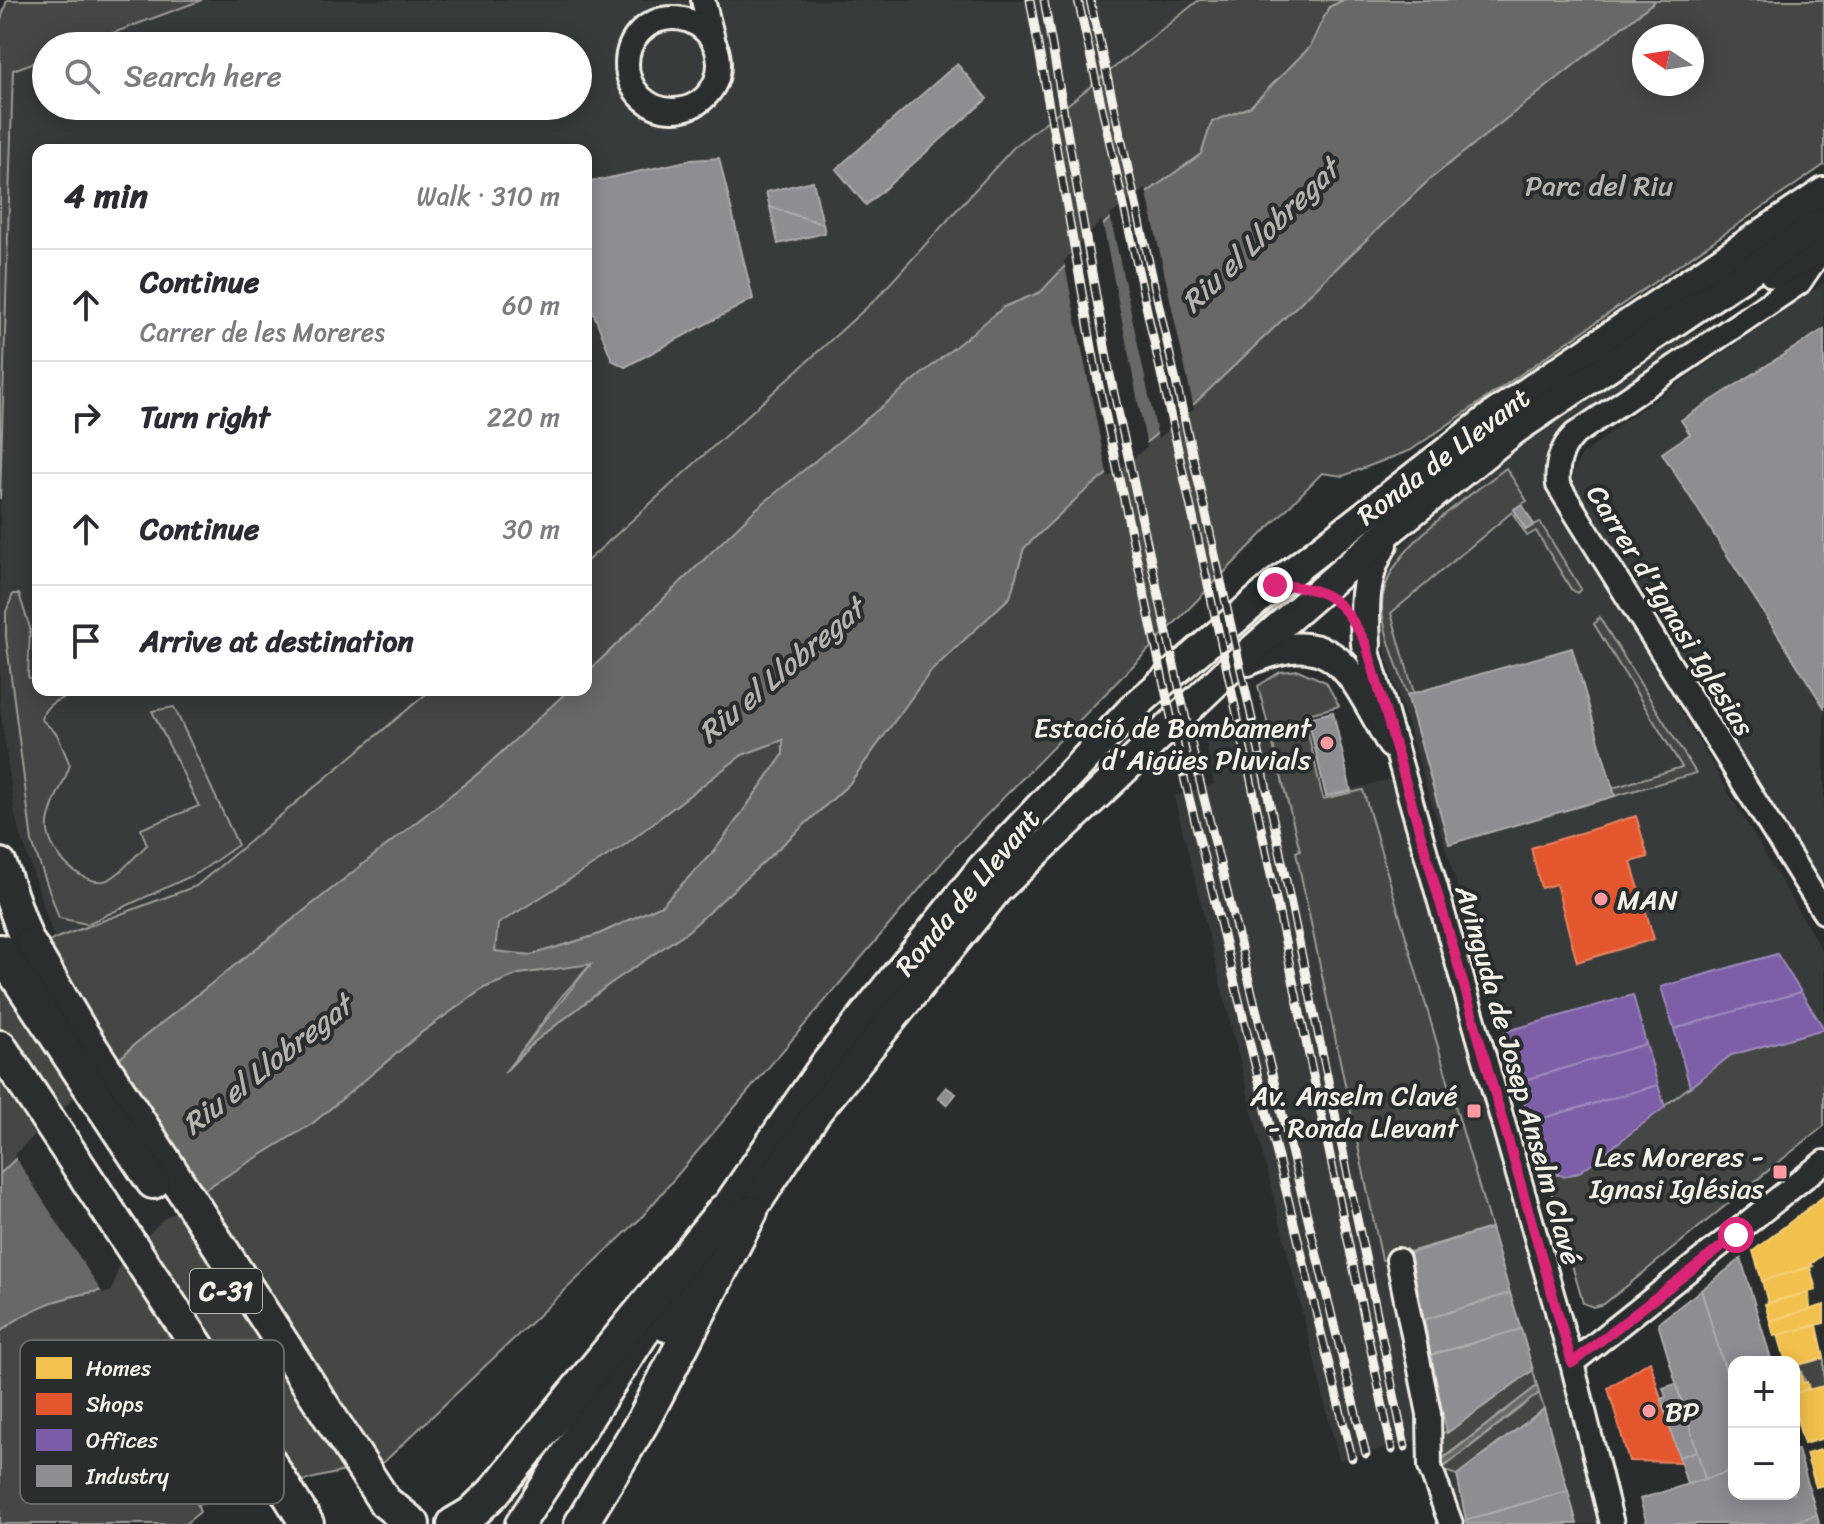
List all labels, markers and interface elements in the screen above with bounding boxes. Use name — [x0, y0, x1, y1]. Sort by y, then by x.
north arrow — [1632, 24, 1704, 96]
search box — [32, 32, 592, 120]
text: Search here — [124, 49, 282, 103]
icon: search — [60, 54, 104, 98]
water label: Riu el Llobregat — [1168, 142, 1356, 327]
park label: Parc del Riu — [1525, 161, 1673, 210]
text: 4 min — [64, 166, 148, 226]
text: Walk · 310 m — [417, 173, 560, 219]
text: Continue — [140, 255, 259, 309]
text: 60 m — [502, 282, 560, 328]
icon: ahead — [64, 283, 108, 327]
text: Carrer de les Moreres — [140, 309, 385, 355]
street label: Ronda de Llevant — [1346, 374, 1541, 538]
text: Turn right — [140, 390, 270, 444]
text: 220 m — [487, 394, 560, 440]
icon: right — [64, 395, 108, 439]
street label: Carrer d'Ignasi Iglesias — [1573, 475, 1768, 746]
text: Continue — [140, 502, 259, 556]
text: 30 m — [503, 506, 560, 552]
icon: ahead — [64, 507, 108, 551]
route end — [1257, 567, 1293, 603]
water label: Riu el Llobregat — [685, 581, 881, 758]
text: Arrive at destination — [140, 614, 414, 668]
icon: arrive — [64, 619, 108, 663]
place label: Estació de Bombament d'Aigües Pluvials — [1034, 703, 1313, 784]
marker: Estació de Bombament d'Aigües Pluvials — [1318, 734, 1336, 752]
street label: Ronda de Llevant — [882, 797, 1053, 988]
place label: MAN — [1617, 875, 1678, 924]
street label: Avinguda de Josep Anselm Clavé — [1440, 878, 1596, 1271]
marker: MAN — [1592, 890, 1610, 908]
water label: Riu el Llobregat — [170, 978, 368, 1149]
place label: Av. Anselm Clavé - Ronda Llevant — [1249, 1071, 1460, 1152]
marker: Av. Anselm Clavé - Ronda Llevant — [1465, 1102, 1483, 1120]
place label: Les Moreres - Ignasi Iglésias — [1588, 1132, 1764, 1213]
marker: Les Moreres - Ignasi Iglésias — [1771, 1163, 1789, 1181]
route start — [1718, 1217, 1754, 1253]
road number: C-31 — [190, 1269, 262, 1313]
legend — [20, 1340, 284, 1504]
text: Homes — [86, 1349, 152, 1388]
map controls — [1728, 1356, 1800, 1500]
button: + — [1728, 1356, 1800, 1428]
text: Shops — [86, 1385, 143, 1424]
place label: BP — [1665, 1387, 1700, 1436]
marker: BP — [1640, 1402, 1658, 1420]
text: Offices — [86, 1421, 159, 1460]
button: − — [1728, 1428, 1800, 1500]
text: Industry — [85, 1457, 170, 1496]

